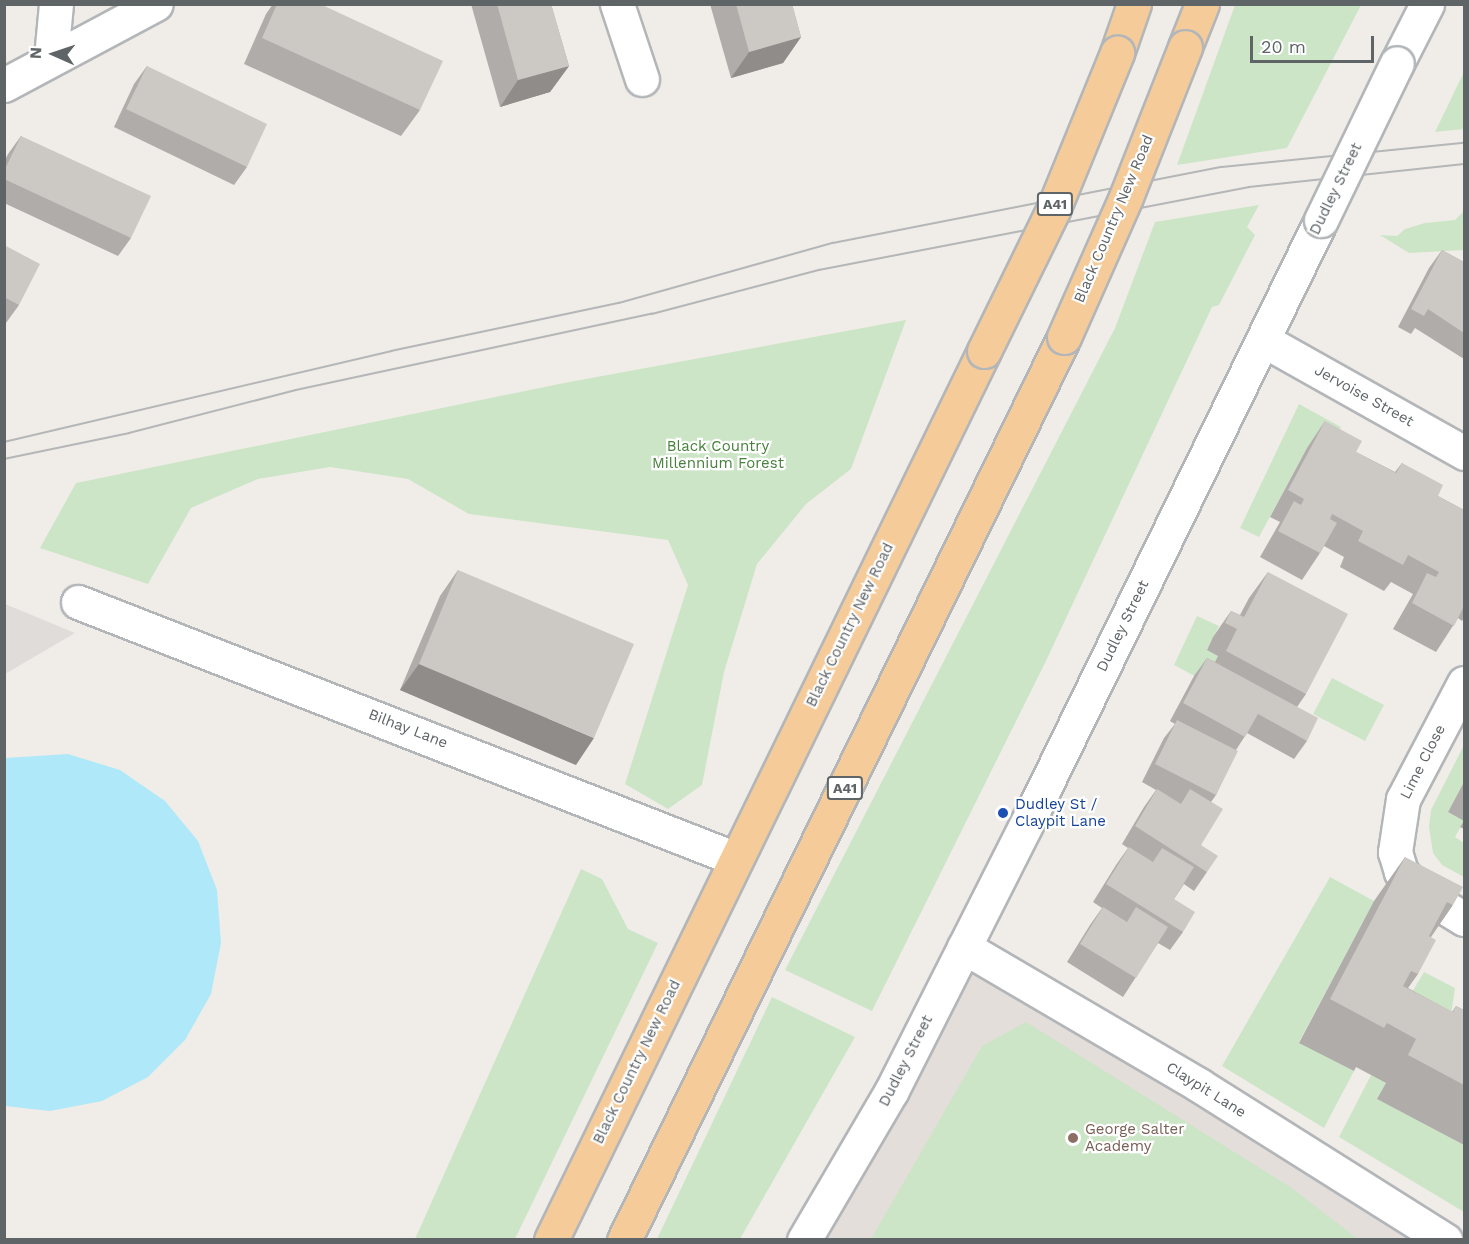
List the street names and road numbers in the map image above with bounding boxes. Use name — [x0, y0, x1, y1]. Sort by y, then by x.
street label: Black Country New Road — [1070, 132, 1158, 306]
street label: Dudley Street — [1306, 140, 1366, 238]
road number: A41 — [1036, 193, 1074, 215]
street label: Jervoise Street — [1311, 361, 1417, 431]
street label: Black Country New Road — [802, 539, 898, 711]
street label: Dudley Street — [1093, 577, 1153, 675]
street label: Bilhay Lane — [366, 706, 450, 752]
street label: Lime Close — [1396, 722, 1450, 802]
road number: A41 — [826, 777, 864, 799]
street label: Black Country New Road — [589, 976, 685, 1148]
street label: Dudley Street — [875, 1012, 937, 1110]
street label: Claypit Lane — [1163, 1058, 1249, 1122]

